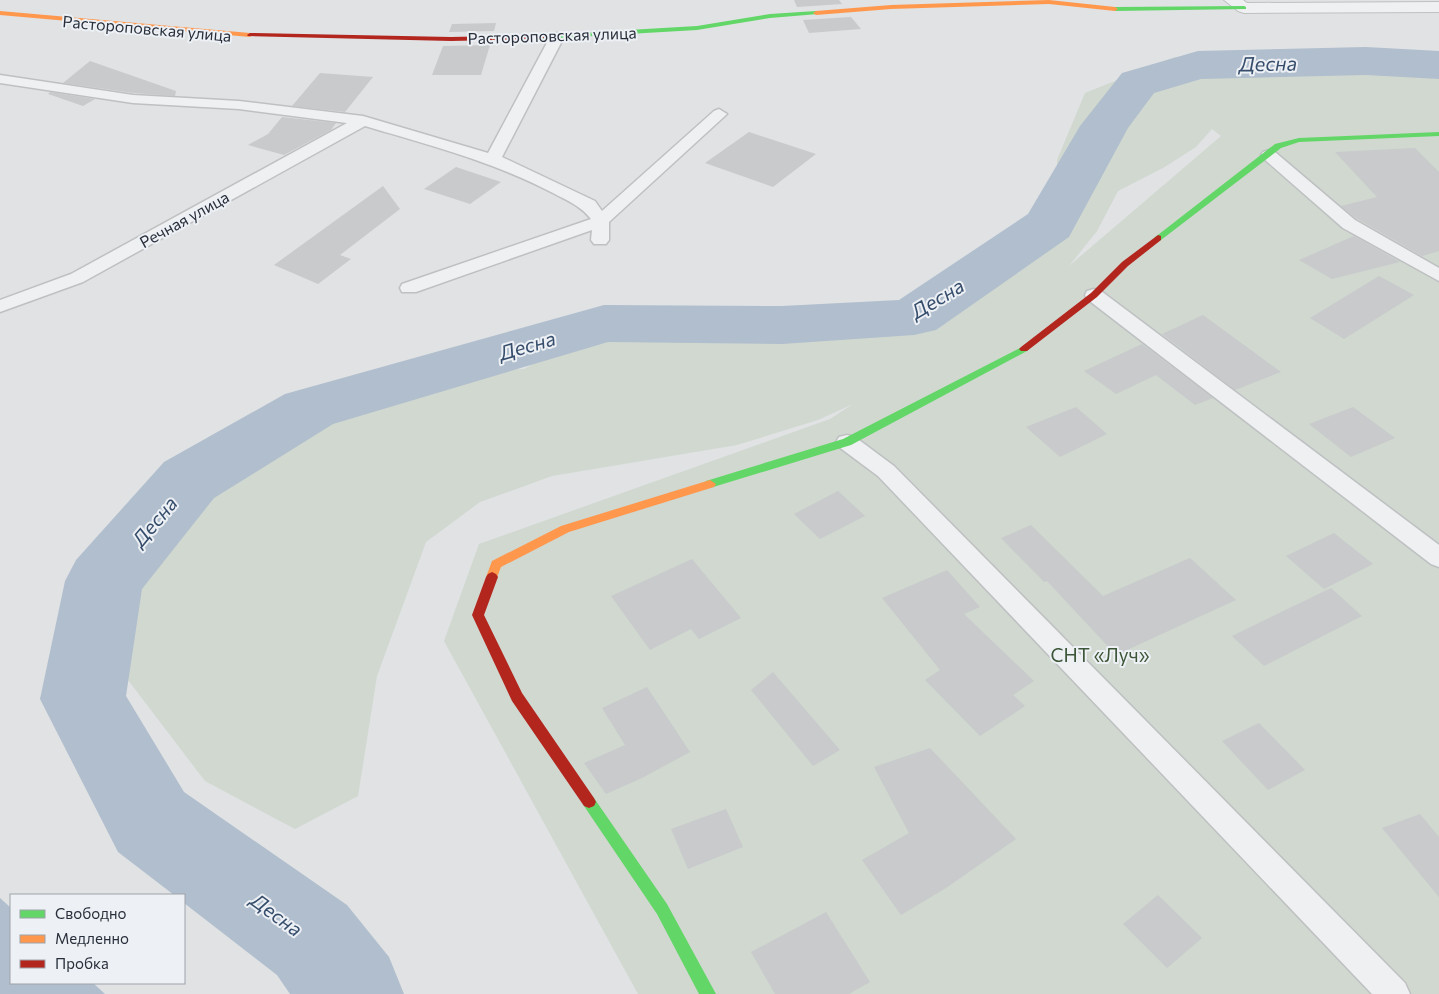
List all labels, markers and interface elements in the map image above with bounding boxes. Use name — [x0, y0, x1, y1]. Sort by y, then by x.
street label: Растороповская улица — [62, 11, 232, 45]
street label: Растороповская улица — [467, 23, 637, 47]
water label: Десна — [1237, 50, 1297, 76]
street label: Речная улица — [136, 187, 232, 251]
water label: Десна — [904, 273, 968, 324]
water label: Десна — [494, 325, 558, 365]
water label: Десна — [125, 491, 182, 552]
park label: СНТ «Луч» — [1051, 643, 1150, 666]
water label: Десна — [245, 886, 307, 941]
legend — [10, 894, 185, 984]
text: Свободно — [55, 904, 126, 922]
text: Медленно — [55, 929, 129, 947]
text: Пробка — [55, 954, 109, 972]

